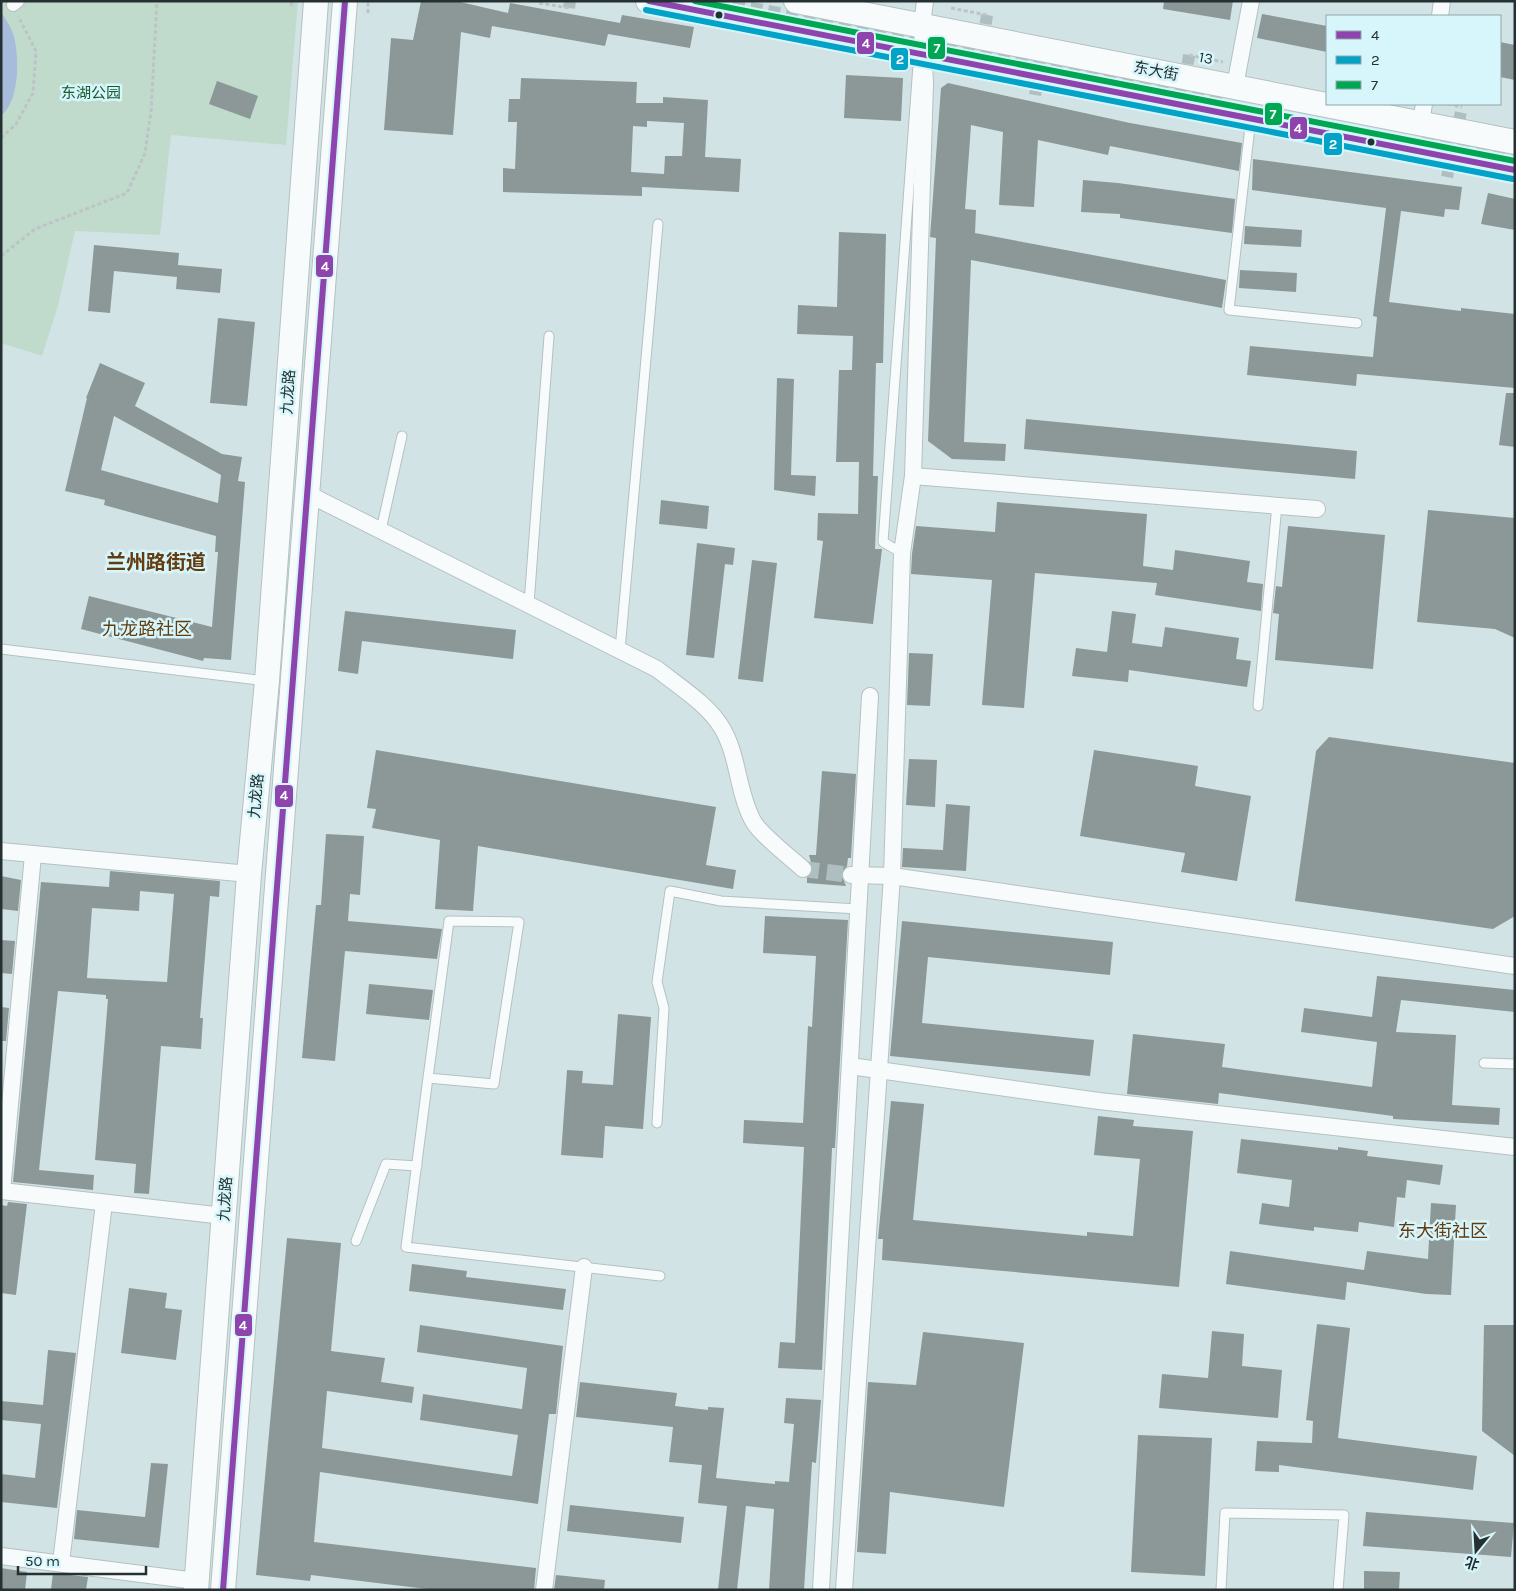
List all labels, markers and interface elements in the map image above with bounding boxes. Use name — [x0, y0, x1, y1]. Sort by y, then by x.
unlabelled marker — [714, 10, 724, 20]
legend — [1326, 15, 1501, 105]
text: 4 — [1371, 26, 1380, 44]
line badge: 4 — [856, 31, 875, 55]
text: 4 — [862, 35, 871, 52]
line badge: 7 — [927, 36, 946, 60]
text: 7 — [934, 40, 941, 57]
line badge: 2 — [890, 47, 909, 71]
street label: 13 — [1197, 48, 1215, 68]
text: 2 — [896, 51, 904, 68]
text: 2 — [1371, 51, 1380, 69]
street label: 东大街 — [1132, 58, 1180, 84]
text: 7 — [1371, 76, 1378, 94]
park label: 东湖公园 — [61, 84, 121, 102]
line badge: 7 — [1264, 102, 1283, 126]
text: 7 — [1270, 106, 1277, 123]
line badge: 4 — [1289, 116, 1308, 140]
text: 4 — [1294, 120, 1303, 137]
line badge: 2 — [1323, 132, 1343, 156]
text: 2 — [1329, 136, 1337, 153]
unlabelled marker — [1366, 137, 1376, 147]
line badge: 4 — [315, 254, 334, 278]
text: 4 — [321, 258, 330, 275]
street label: 九龙路 — [277, 369, 299, 415]
district label: 兰州路街道 — [106, 551, 206, 574]
district label: 九龙路社区 — [102, 618, 192, 640]
street label: 九龙路 — [245, 773, 267, 819]
line badge: 4 — [274, 784, 294, 808]
text: 4 — [280, 787, 289, 804]
street label: 九龙路 — [214, 1176, 236, 1222]
district label: 东大街社区 — [1398, 1220, 1488, 1242]
line badge: 4 — [234, 1313, 253, 1337]
text: 4 — [239, 1317, 248, 1334]
north arrow — [1451, 1526, 1501, 1576]
scale bar — [18, 1544, 145, 1576]
text: 50 m — [25, 1552, 60, 1570]
text: 北 — [1463, 1553, 1481, 1573]

